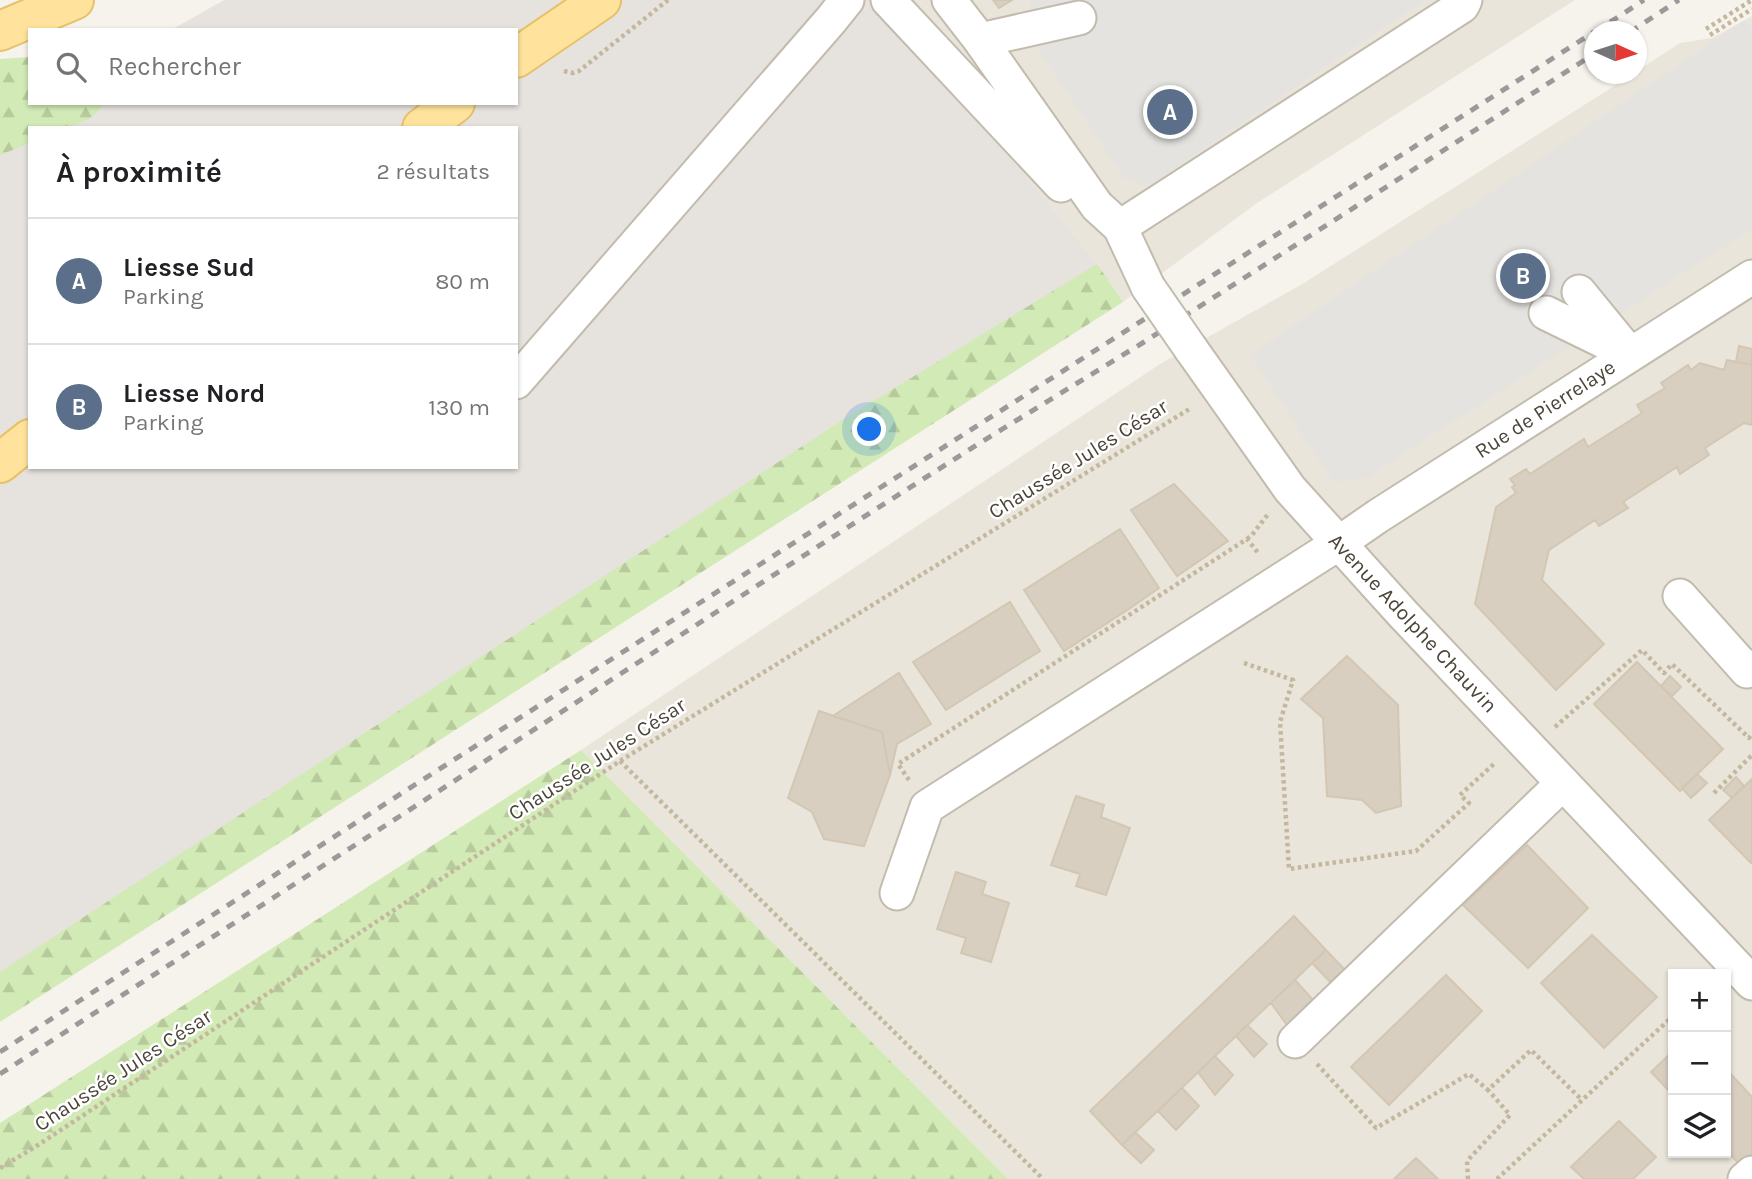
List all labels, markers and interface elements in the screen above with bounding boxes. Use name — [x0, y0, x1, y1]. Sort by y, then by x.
north arrow — [1584, 21, 1647, 84]
search box — [28, 28, 518, 105]
icon: search — [52, 48, 90, 86]
text: Rechercher — [108, 51, 241, 82]
pin: A — [1147, 86, 1193, 138]
text: À proximité — [56, 154, 222, 190]
text: 2 résultats — [377, 158, 490, 185]
pin: B — [1500, 250, 1546, 302]
text: Liesse Sud — [123, 252, 255, 283]
text: A — [72, 268, 86, 295]
text: 80 m — [435, 268, 490, 295]
text: Parking — [123, 283, 203, 310]
street label: Rue de Pierrelaye — [1470, 355, 1620, 463]
text: Liesse Nord — [123, 378, 265, 409]
text: B — [72, 394, 86, 421]
text: 130 m — [428, 394, 490, 421]
street label: Chaussée Jules César — [984, 394, 1172, 524]
text: Parking — [123, 409, 203, 436]
your location — [852, 412, 886, 446]
street label: Avenue Adolphe Chauvin — [1324, 529, 1502, 717]
street label: Chaussée Jules César — [504, 693, 690, 825]
map controls — [1668, 969, 1731, 1158]
button: + — [1668, 969, 1731, 1032]
street label: Chaussée Jules César — [30, 1004, 216, 1136]
button: − — [1668, 1032, 1731, 1095]
button: layers — [1668, 1095, 1731, 1158]

